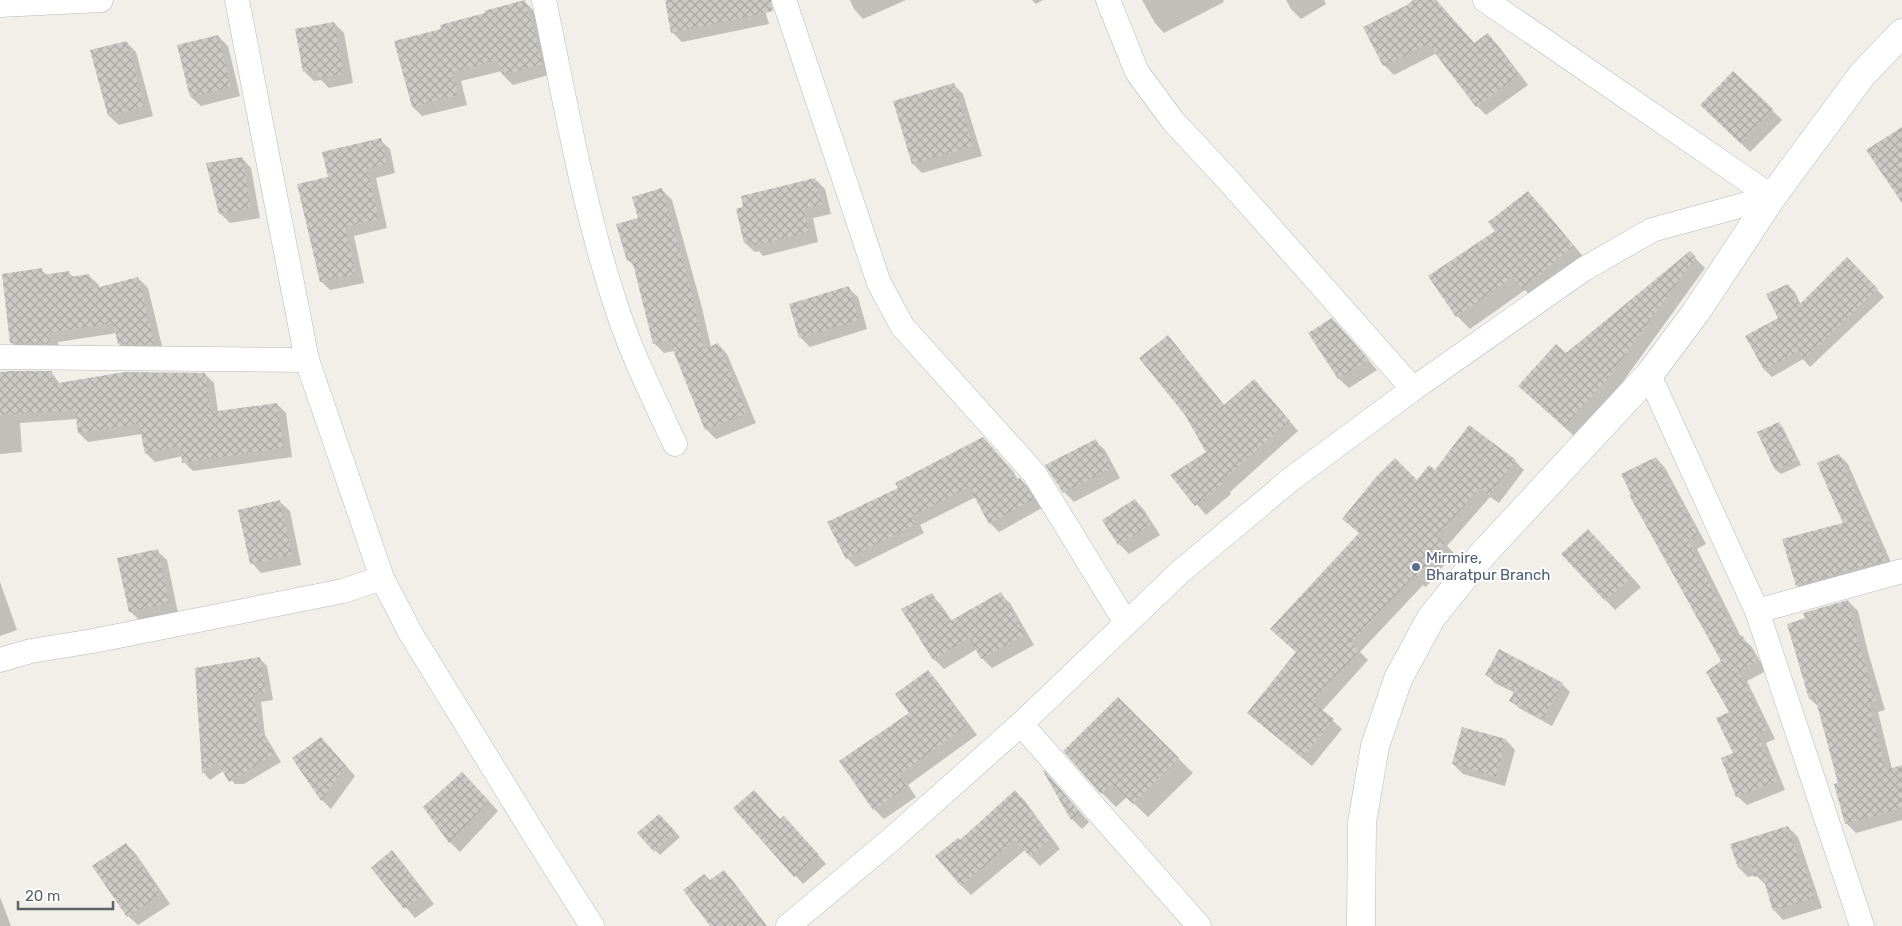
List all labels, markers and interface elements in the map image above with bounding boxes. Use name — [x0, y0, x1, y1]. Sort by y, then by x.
place label: Mirmire, Bharatpur Branch — [1426, 549, 1550, 584]
marker: Mirmire, Bharatpur Branch — [1410, 561, 1422, 573]
scale bar — [18, 878, 112, 910]
text: 20 m — [25, 887, 60, 905]

